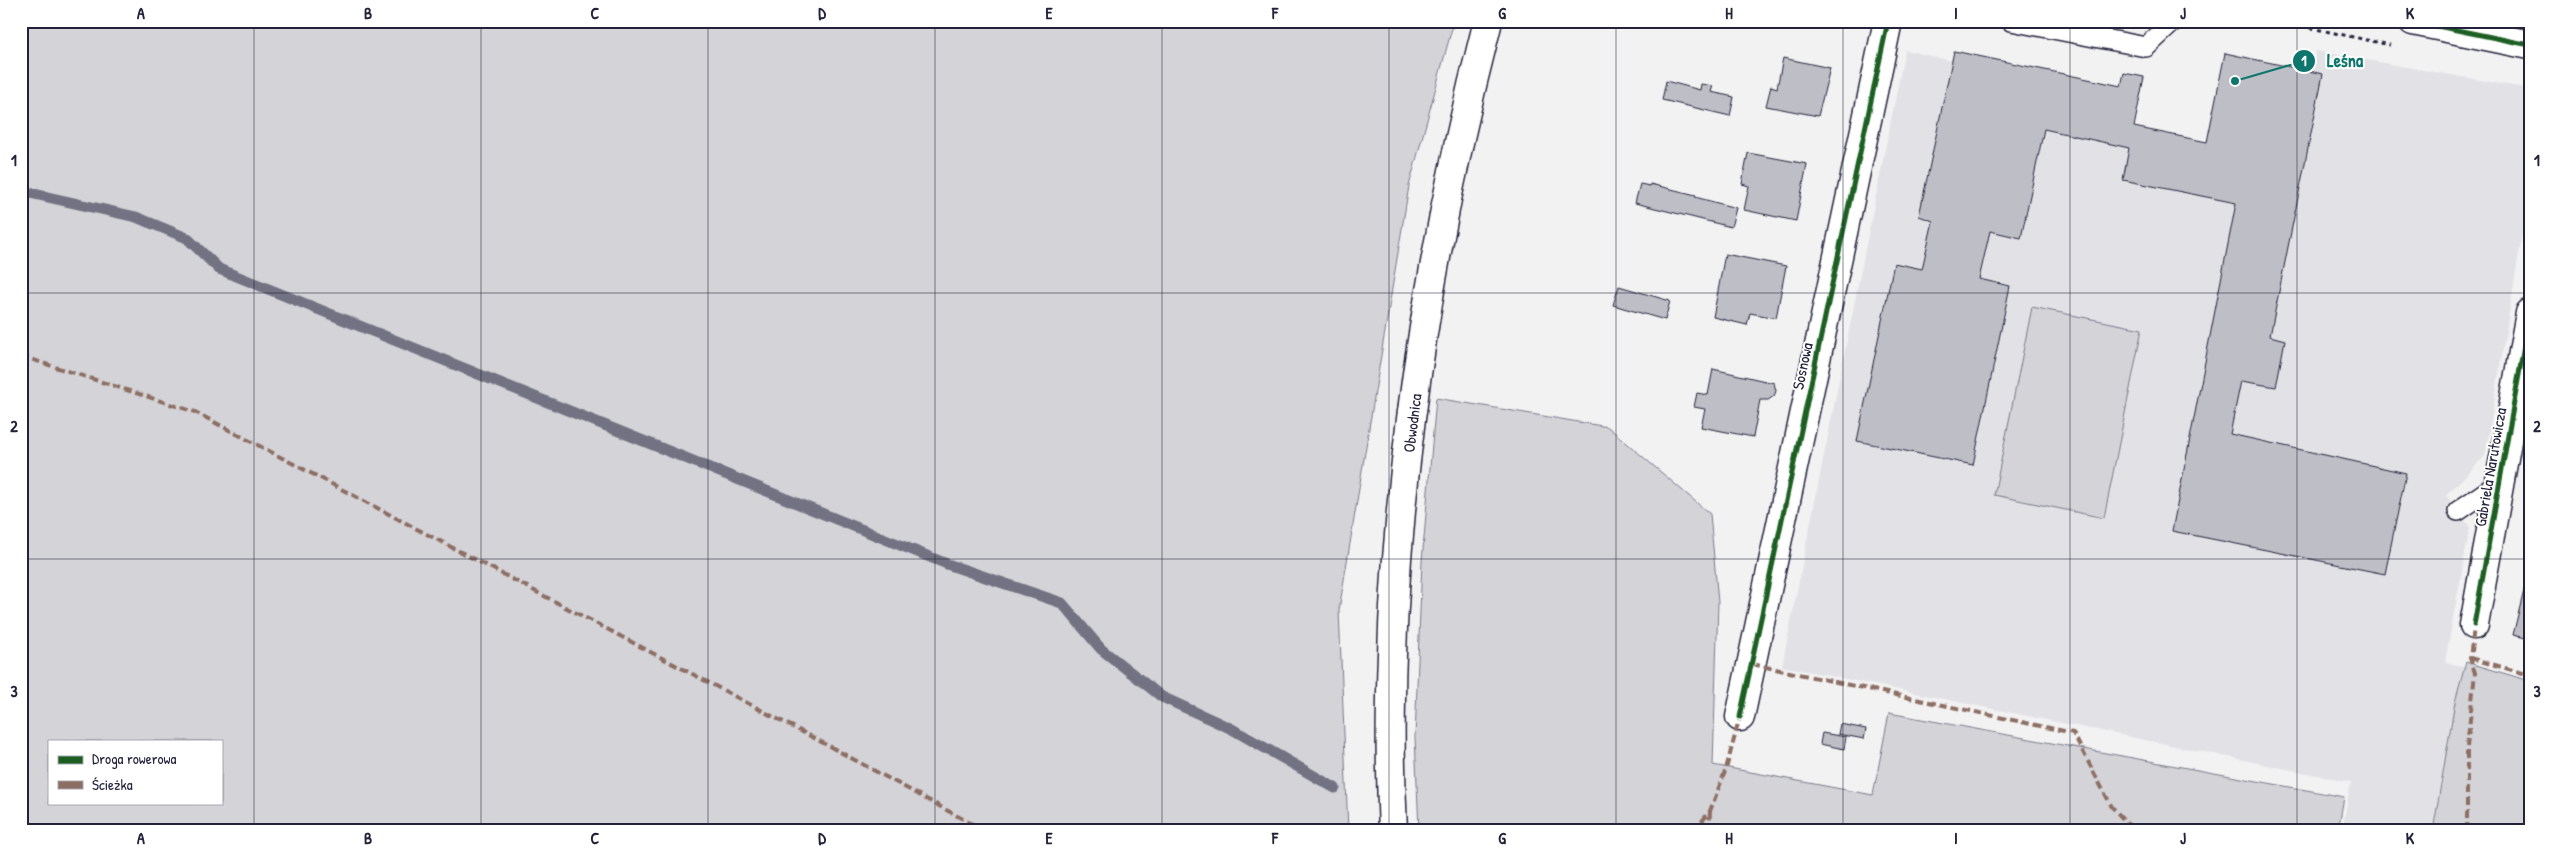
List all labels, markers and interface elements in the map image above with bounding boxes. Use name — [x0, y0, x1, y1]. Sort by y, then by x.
text: A — [137, 2, 145, 24]
text: B — [364, 2, 372, 24]
text: C — [591, 2, 600, 24]
text: D — [818, 2, 826, 24]
text: E — [1045, 2, 1053, 24]
text: F — [1271, 2, 1279, 24]
text: G — [1498, 2, 1506, 24]
text: H — [1725, 2, 1733, 24]
text: I — [1954, 2, 1958, 24]
text: J — [2180, 2, 2186, 24]
text: K — [2406, 2, 2415, 24]
callout: Leśna — [2292, 44, 2373, 77]
text: Leśna — [2327, 48, 2364, 73]
text: 1 — [2301, 50, 2307, 71]
text: 1 — [11, 149, 17, 171]
text: 1 — [2534, 149, 2540, 171]
street label: Sosnowa — [1786, 341, 1818, 391]
street label: Obwodnica — [1397, 392, 1427, 454]
street label: Gabriela Narutowicza — [2469, 406, 2511, 528]
text: 2 — [10, 415, 18, 437]
text: 2 — [2533, 415, 2541, 437]
text: 3 — [10, 680, 18, 702]
text: 3 — [2533, 680, 2541, 702]
legend — [48, 740, 222, 804]
text: Droga rowerowa — [92, 748, 176, 769]
text: Ścieżka — [92, 774, 133, 795]
text: A — [137, 827, 145, 849]
text: B — [364, 827, 372, 849]
text: C — [591, 827, 600, 849]
text: D — [818, 827, 826, 849]
text: E — [1045, 827, 1053, 849]
text: F — [1271, 827, 1279, 849]
text: G — [1498, 827, 1506, 849]
text: H — [1725, 827, 1733, 849]
text: I — [1954, 827, 1958, 849]
text: J — [2180, 827, 2186, 849]
text: K — [2406, 827, 2415, 849]

